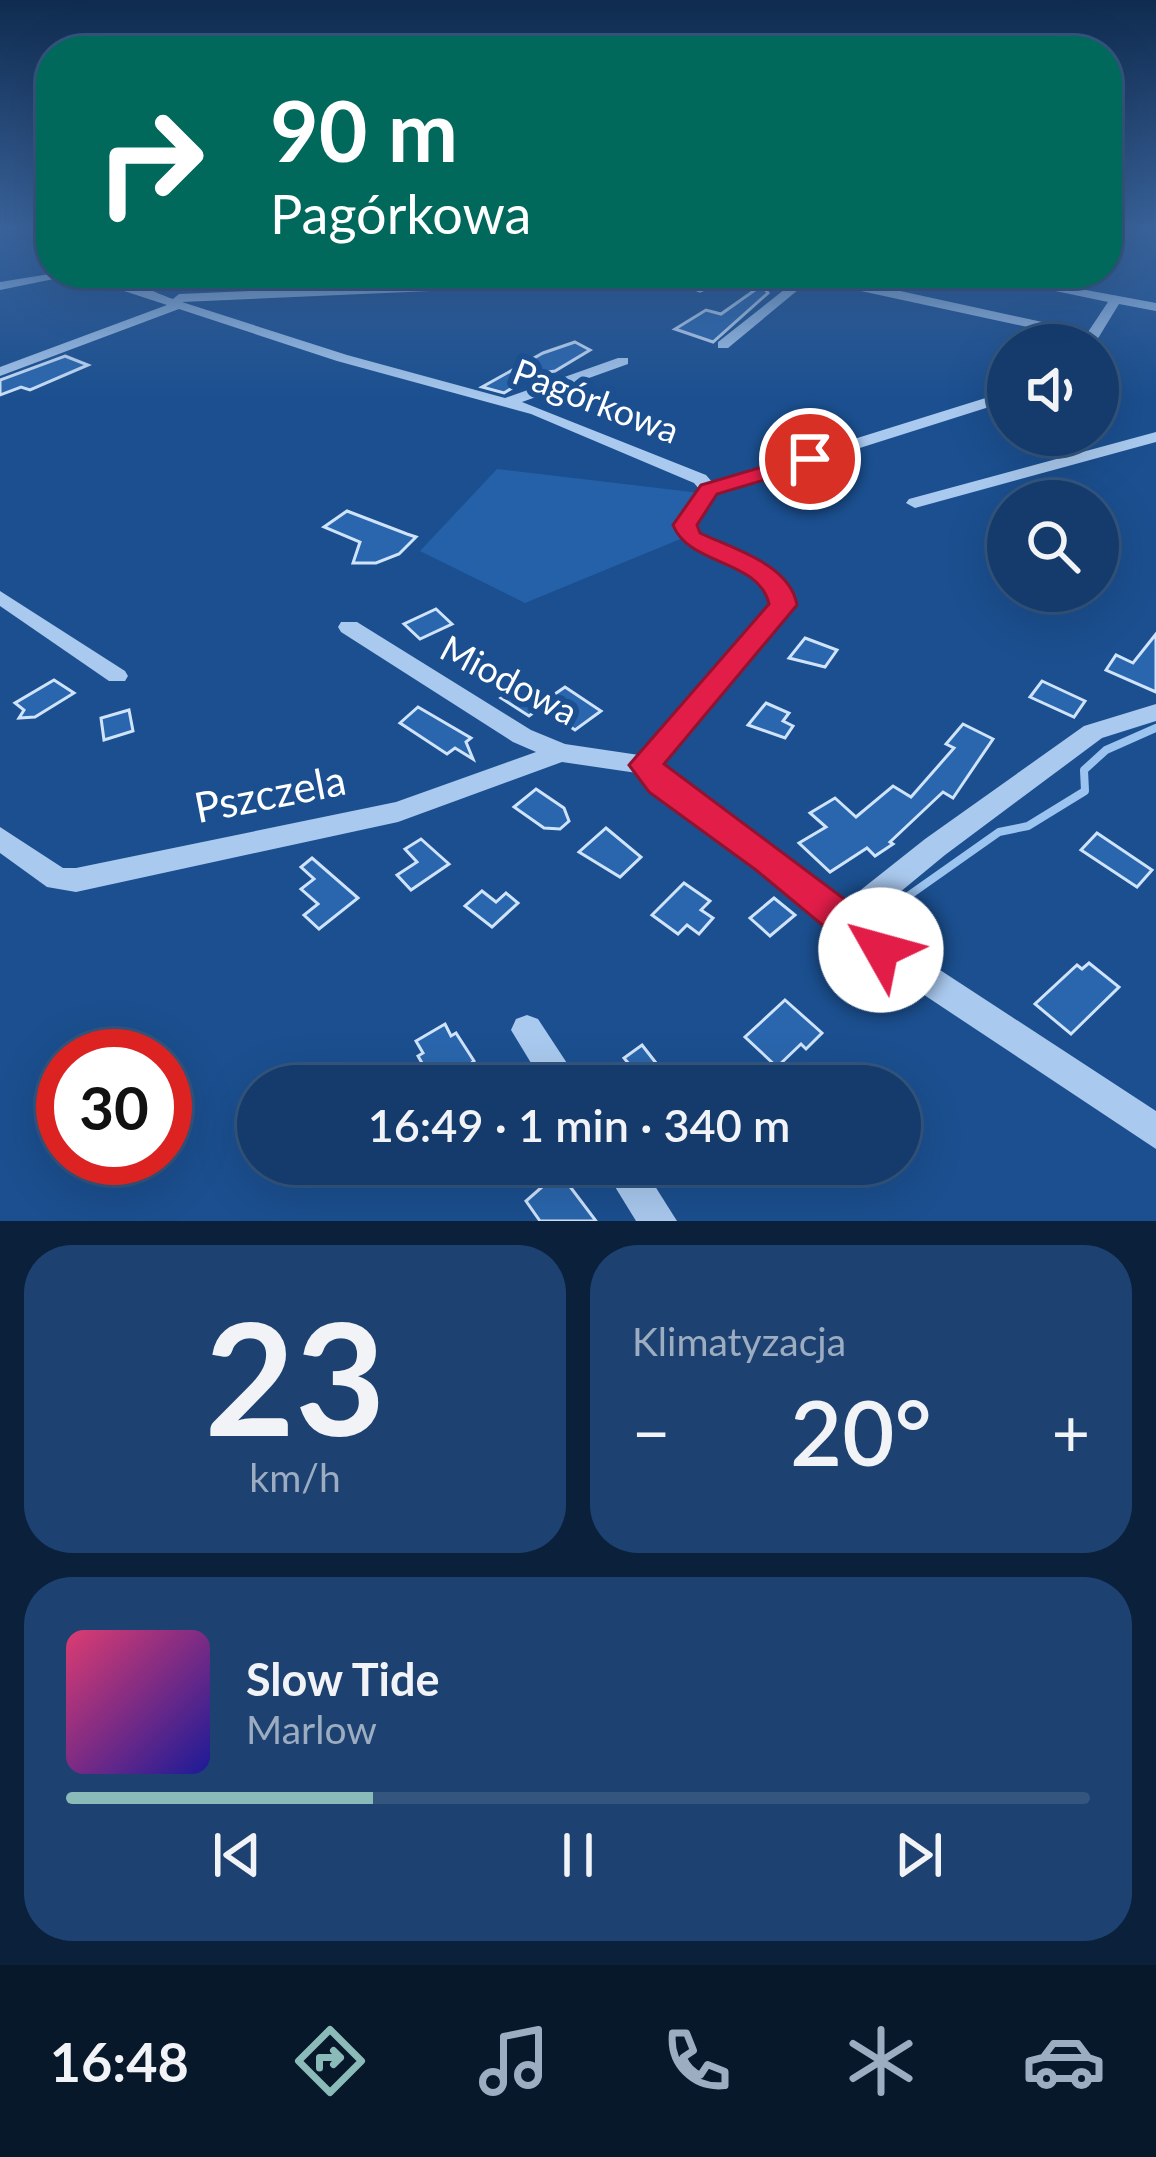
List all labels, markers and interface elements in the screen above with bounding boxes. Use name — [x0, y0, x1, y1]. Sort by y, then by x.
text: 90 m — [270, 79, 458, 180]
icon: right — [72, 84, 228, 240]
text: Pagórkowa — [270, 181, 531, 246]
map controls — [987, 324, 1119, 612]
button: sound — [987, 324, 1119, 456]
street label: Pagórkowa — [507, 348, 686, 452]
pin — [759, 408, 861, 510]
icon: arrive — [777, 426, 843, 492]
button: search — [987, 480, 1119, 612]
street label: Miodowa — [434, 625, 585, 733]
street label: Pszczela — [190, 754, 350, 832]
position arrow — [818, 887, 944, 1013]
speed limit sign: 30 — [36, 1029, 192, 1185]
text: 16:49 · 1 min · 340 m — [368, 1098, 790, 1152]
text: 23 — [205, 1282, 385, 1469]
text: Klimatyzacja — [632, 1318, 846, 1364]
text: 20° — [790, 1377, 932, 1485]
text: − — [632, 1392, 670, 1471]
text: + — [1052, 1392, 1090, 1471]
text: km/h — [249, 1454, 341, 1500]
text: Slow Tide — [246, 1652, 440, 1706]
text: Marlow — [246, 1706, 377, 1752]
icon: previous — [204, 1822, 270, 1888]
icon: pause — [545, 1822, 611, 1888]
icon: next — [886, 1822, 952, 1888]
icon: directions — [288, 2019, 372, 2103]
icon: music — [472, 2019, 556, 2103]
icon: phone — [655, 2019, 739, 2103]
icon: climate — [839, 2019, 923, 2103]
icon: car — [1022, 2019, 1106, 2103]
text: 16:48 — [50, 2029, 189, 2094]

